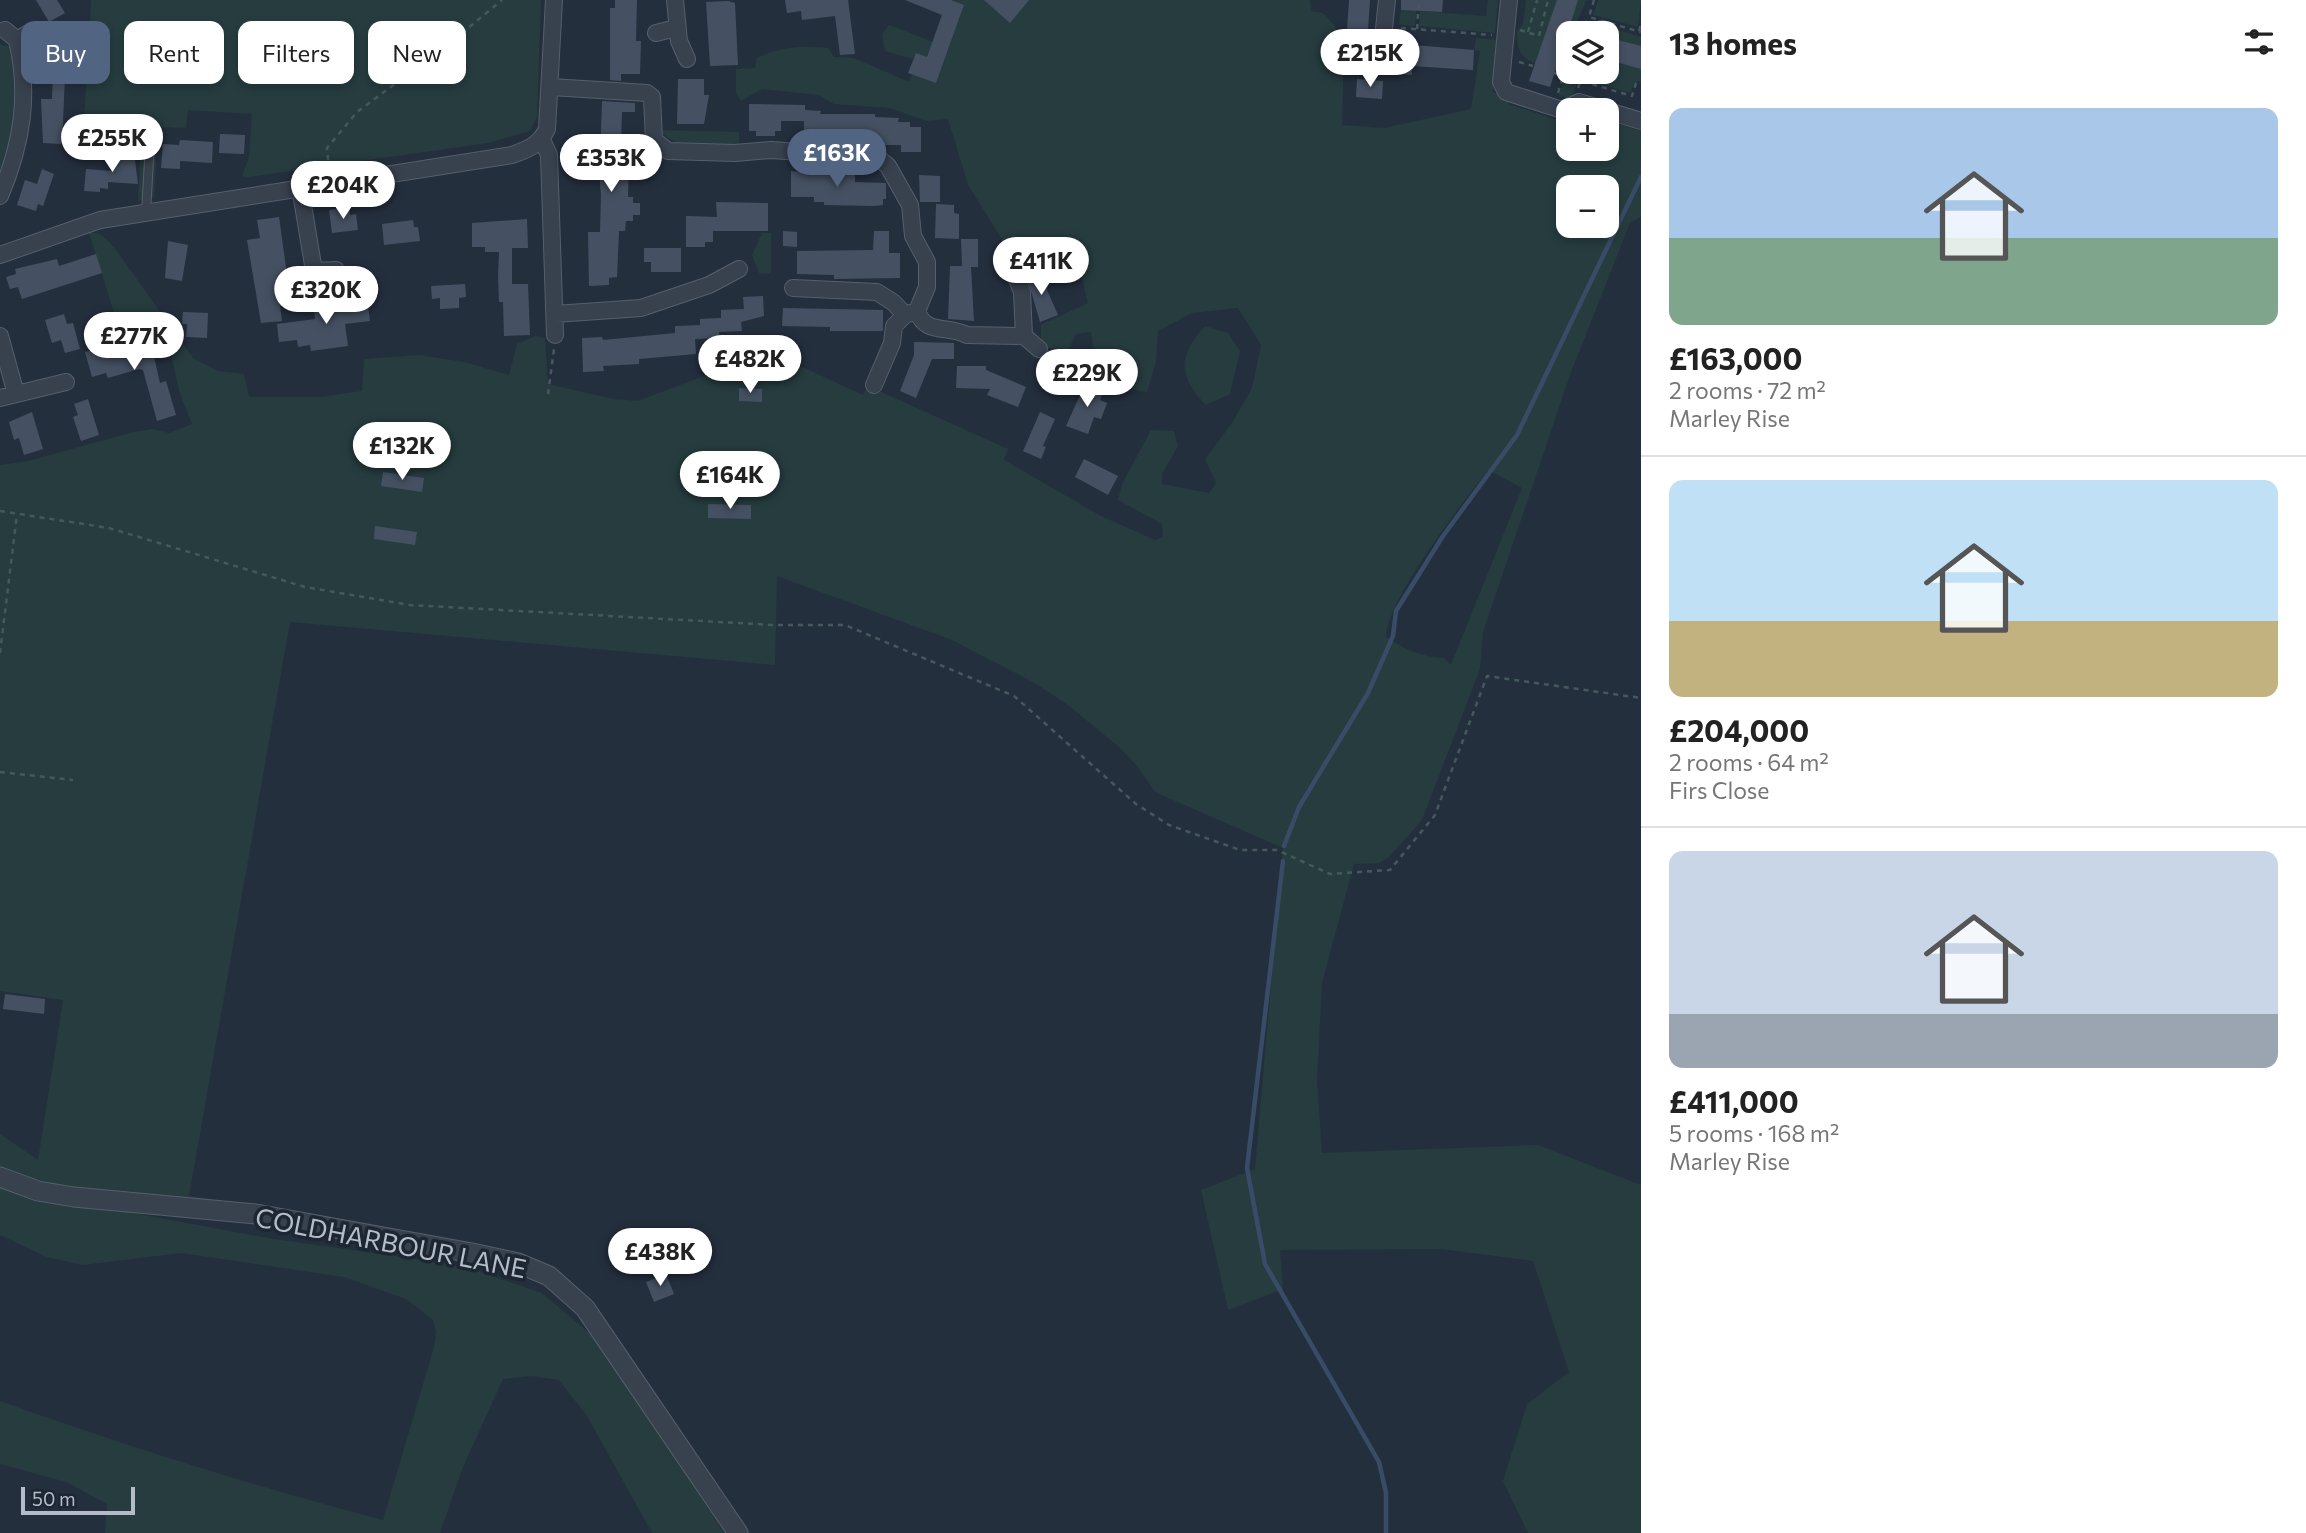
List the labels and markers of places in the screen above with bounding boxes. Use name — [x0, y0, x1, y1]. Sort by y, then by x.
pin: £215K — [1321, 29, 1419, 89]
pin: £255K — [63, 114, 161, 174]
pin: £163K — [788, 130, 886, 189]
pin: £353K — [562, 134, 660, 194]
pin: £204K — [294, 162, 392, 221]
pin: £411K — [992, 238, 1090, 297]
pin: £320K — [277, 266, 375, 326]
pin: £277K — [85, 312, 183, 372]
pin: £482K — [701, 336, 799, 395]
pin: £229K — [1038, 350, 1136, 409]
pin: £132K — [353, 422, 451, 482]
pin: £164K — [681, 452, 779, 511]
pin: £438K — [611, 1228, 709, 1288]

